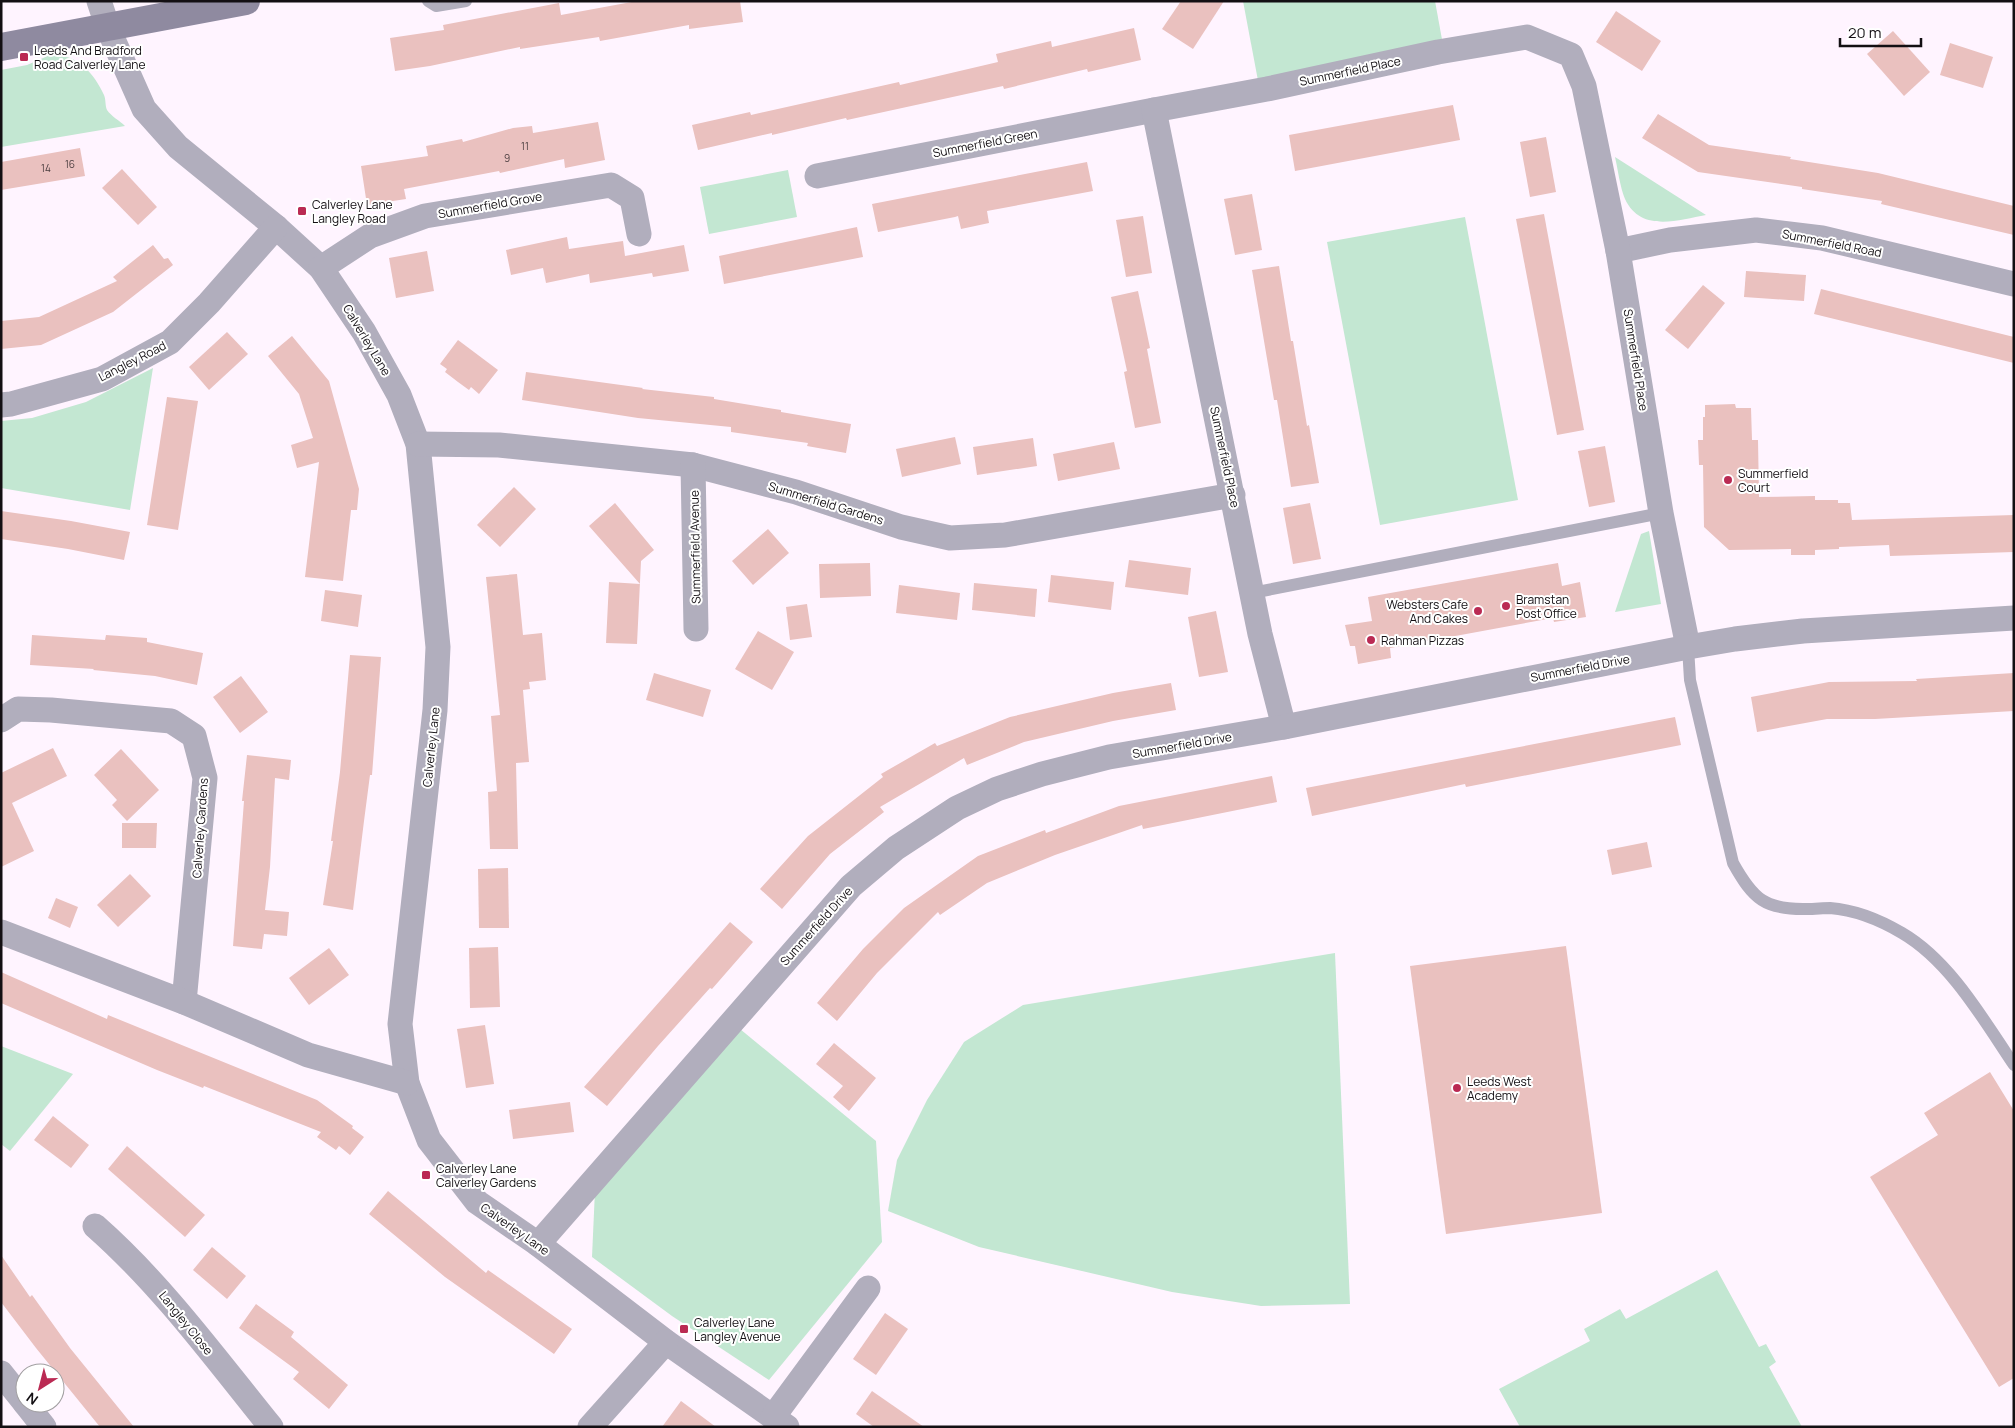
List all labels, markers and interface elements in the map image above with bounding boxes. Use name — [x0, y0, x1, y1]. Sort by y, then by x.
scale bar — [1840, 15, 1921, 47]
text: 20 m — [1848, 22, 1881, 43]
place label: Leeds And Bradford Road Calverley Lane — [34, 42, 145, 73]
marker: Leeds And Bradford Road Calverley Lane — [18, 51, 30, 63]
street label: Summerfield Place — [1298, 52, 1402, 90]
street label: Summerfield Green — [931, 125, 1039, 161]
house number: 11 — [521, 139, 529, 153]
house number: 9 — [504, 151, 510, 165]
house number: 16 — [65, 157, 75, 171]
house number: 14 — [41, 161, 51, 175]
street label: Summerfield Grove — [437, 188, 543, 222]
place label: Calverley Lane Langley Road — [312, 196, 393, 227]
marker: Calverley Lane Langley Road — [296, 205, 308, 217]
street label: Summerfield Road — [1781, 225, 1883, 261]
street label: Calverley Lane — [339, 301, 395, 379]
street label: Summerfield Place — [1620, 308, 1652, 412]
street label: Langley Road — [95, 337, 169, 385]
street label: Summerfield Place — [1206, 405, 1244, 509]
place label: Summerfield Court — [1738, 465, 1808, 496]
marker: Summerfield Court — [1722, 474, 1734, 486]
street label: Summerfield Gardens — [766, 477, 886, 529]
street label: Summerfield Avenue — [686, 490, 704, 604]
place label: Bramstan Post Office — [1516, 591, 1577, 622]
place label: Websters Cafe And Cakes — [1386, 596, 1468, 627]
marker: Bramstan Post Office — [1500, 600, 1512, 612]
marker: Websters Cafe And Cakes — [1472, 605, 1484, 617]
place label: Rahman Pizzas — [1381, 632, 1464, 649]
marker: Rahman Pizzas — [1365, 634, 1377, 646]
street label: Summerfield Drive — [1529, 650, 1631, 686]
street label: Calverley Lane — [418, 706, 444, 788]
street label: Summerfield Drive — [1131, 728, 1233, 762]
street label: Calverley Gardens — [188, 777, 212, 879]
street label: Summerfield Drive — [776, 883, 856, 969]
place label: Leeds West Academy — [1467, 1073, 1532, 1104]
marker: Leeds West Academy — [1451, 1082, 1463, 1094]
place label: Calverley Lane Calverley Gardens — [436, 1160, 536, 1191]
marker: Calverley Lane Calverley Gardens — [420, 1169, 432, 1181]
street label: Calverley Lane — [477, 1199, 553, 1259]
street label: Langley Close — [155, 1288, 217, 1358]
place label: Calverley Lane Langley Avenue — [694, 1314, 781, 1345]
marker: Calverley Lane Langley Avenue — [678, 1323, 690, 1335]
north arrow — [15, 1363, 65, 1413]
text: N — [22, 1388, 42, 1410]

